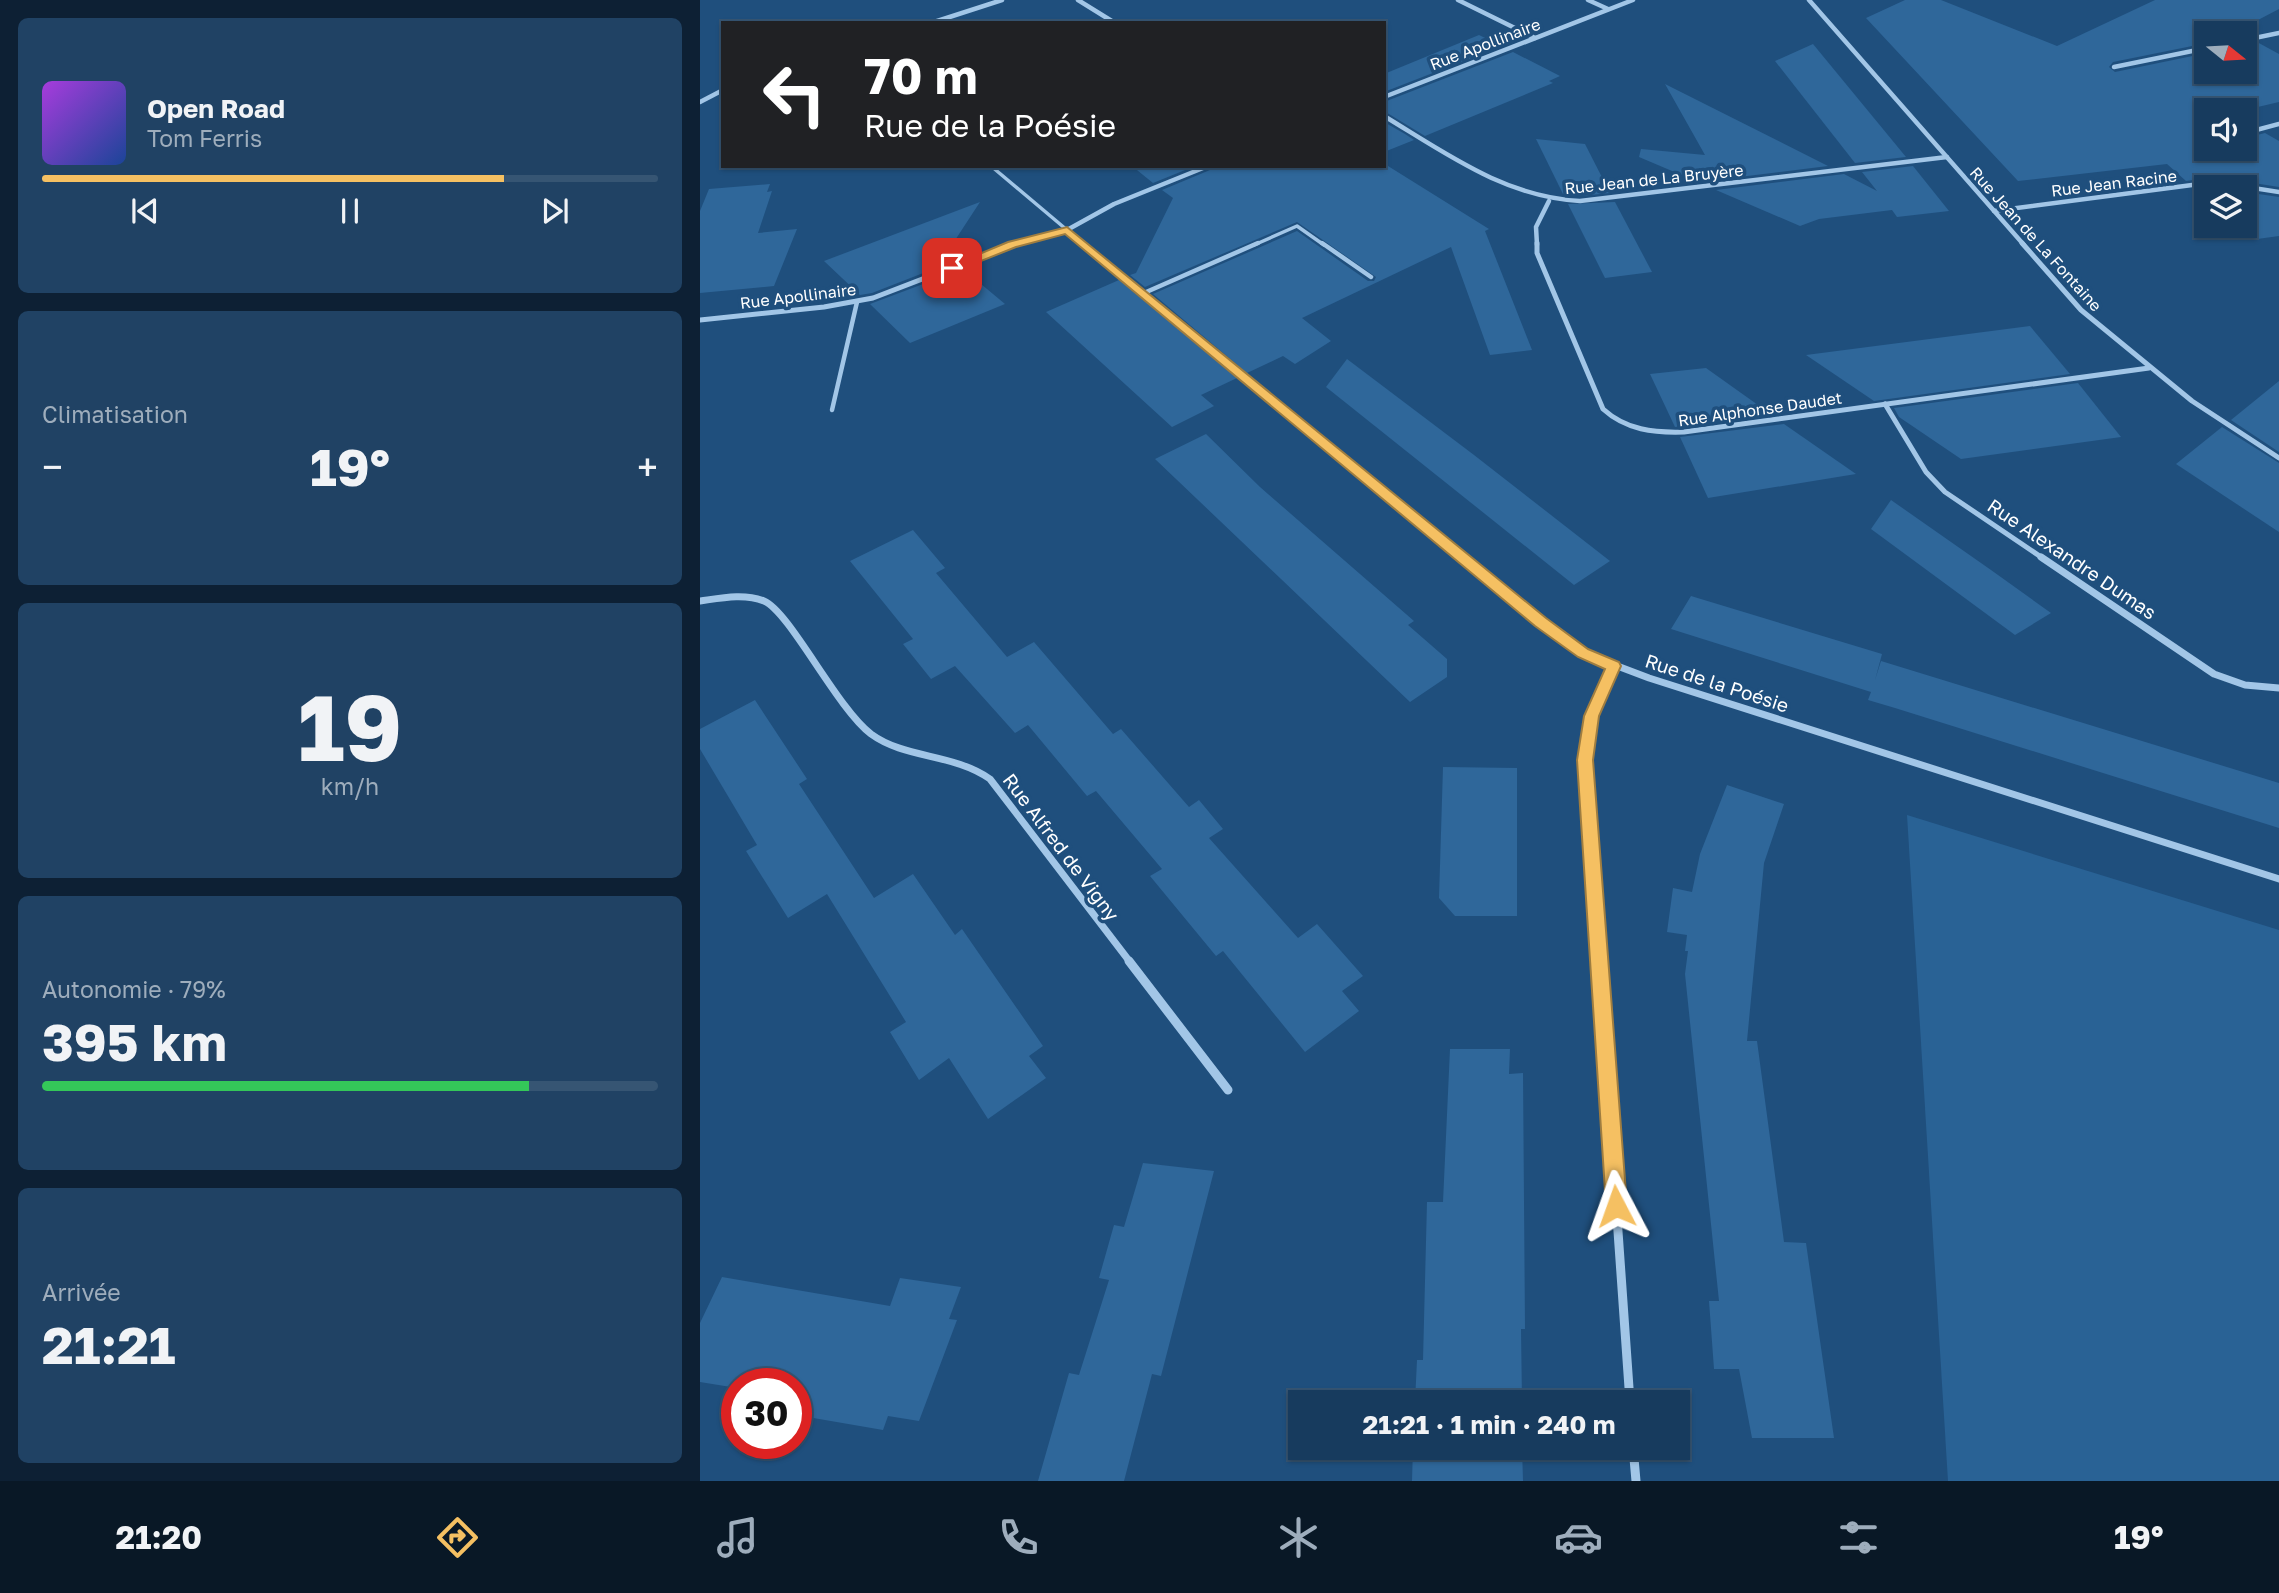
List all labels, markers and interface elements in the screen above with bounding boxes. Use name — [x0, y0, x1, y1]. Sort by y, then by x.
street label: Rue Apollinaire — [1427, 14, 1543, 74]
north arrow — [2194, 21, 2258, 84]
map controls — [2194, 21, 2257, 238]
text: 70 m — [864, 46, 978, 105]
icon: left — [749, 49, 840, 140]
text: Open Road — [147, 93, 285, 124]
button: sound — [2194, 98, 2257, 161]
text: Rue de la Poésie — [864, 106, 1116, 144]
text: Tom Ferris — [147, 124, 262, 152]
street label: Rue Jean de La Bruyère — [1563, 160, 1745, 198]
street label: Rue Jean de La Fontaine — [1966, 163, 2106, 315]
street label: Rue Jean Racine — [2050, 165, 2178, 201]
button: layers — [2194, 175, 2257, 238]
icon: previous — [126, 192, 164, 230]
icon: pause — [331, 192, 369, 230]
icon: next — [536, 192, 574, 230]
pin — [922, 238, 982, 298]
icon: arrive — [933, 249, 971, 287]
street label: Rue Apollinaire — [739, 279, 857, 313]
street label: Rue Alphonse Daudet — [1677, 388, 1843, 430]
text: Climatisation — [42, 400, 188, 428]
text: 19° — [310, 435, 390, 497]
text: − — [42, 444, 63, 489]
text: + — [637, 444, 658, 489]
street label: Rue Alexandre Dumas — [1984, 494, 2161, 624]
street label: Rue de la Poésie — [1642, 648, 1792, 717]
text: 19 — [298, 672, 402, 781]
street label: Rue Alfred de Vigny — [999, 769, 1124, 925]
text: km/h — [321, 772, 379, 800]
text: Autonomie · 79% — [42, 975, 226, 1003]
text: 395 km — [42, 1010, 227, 1072]
position arrow — [1579, 1169, 1653, 1243]
text: Arrivée — [42, 1278, 121, 1306]
text: 21:21 — [42, 1313, 176, 1375]
speed limit sign: 30 — [721, 1368, 812, 1459]
text: 21:21 · 1 min · 240 m — [1362, 1409, 1616, 1440]
icon: directions — [433, 1513, 482, 1562]
icon: music — [713, 1513, 762, 1562]
icon: phone — [994, 1513, 1043, 1562]
icon: climate — [1274, 1513, 1323, 1562]
icon: car — [1554, 1513, 1603, 1562]
icon: filters — [1834, 1513, 1883, 1562]
text: 21:20 — [116, 1518, 202, 1556]
text: 19° — [2114, 1518, 2163, 1556]

